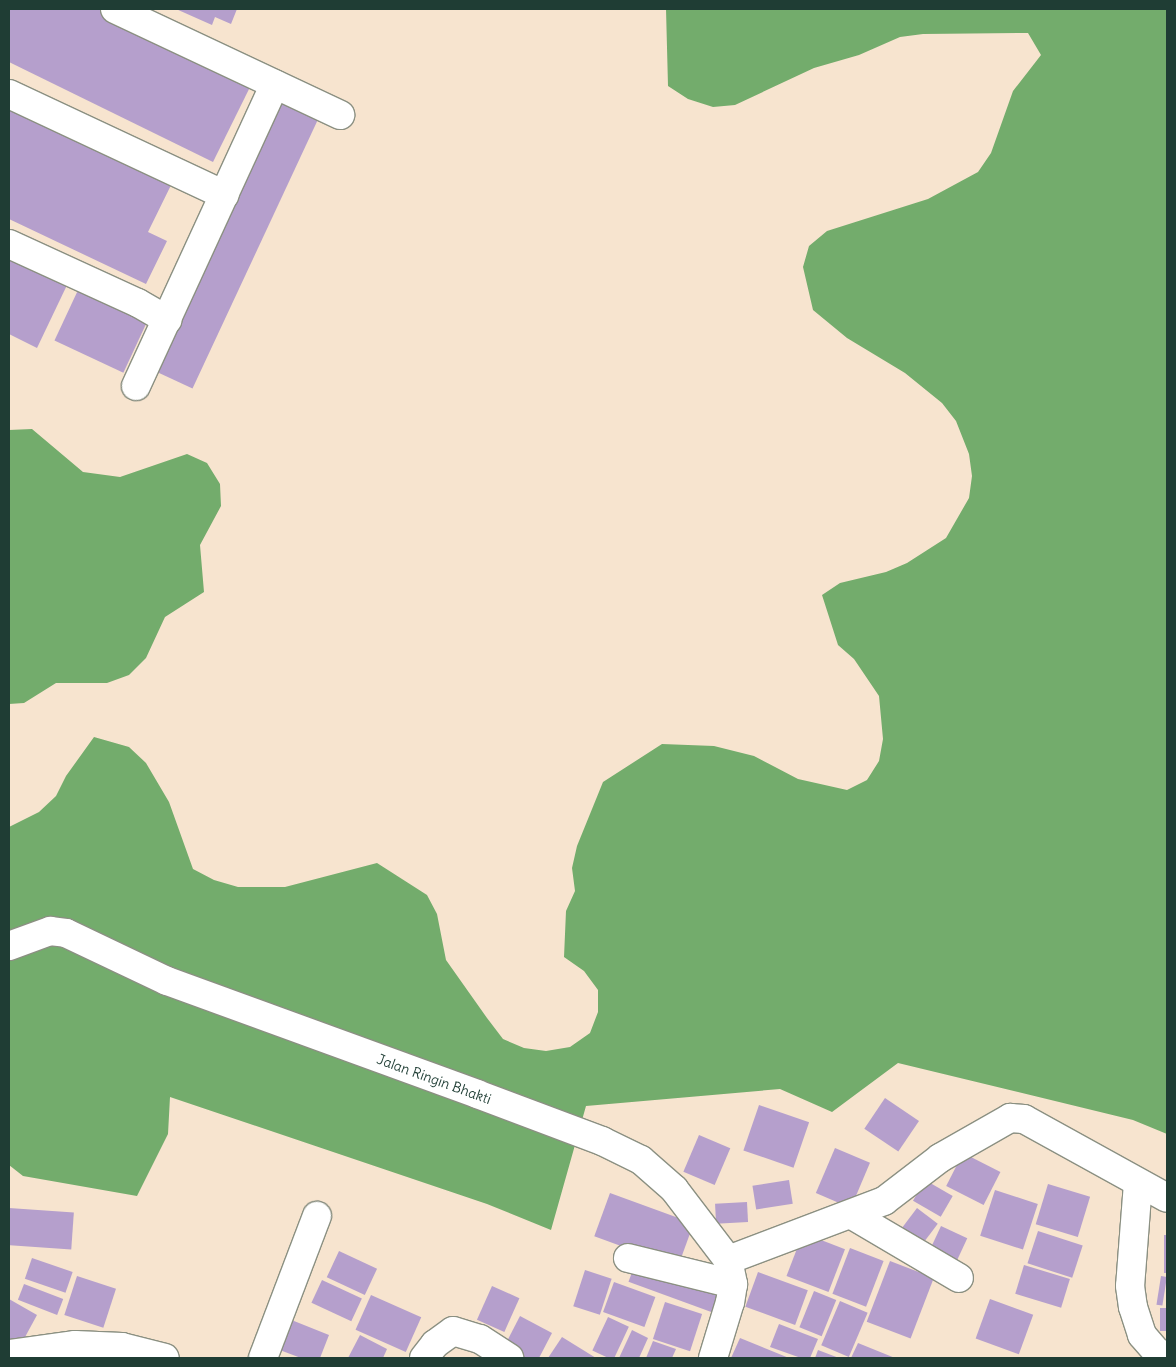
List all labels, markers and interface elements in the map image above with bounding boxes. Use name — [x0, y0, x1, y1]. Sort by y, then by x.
street label: Jalan Ringin Bhakti — [375, 1051, 493, 1107]

